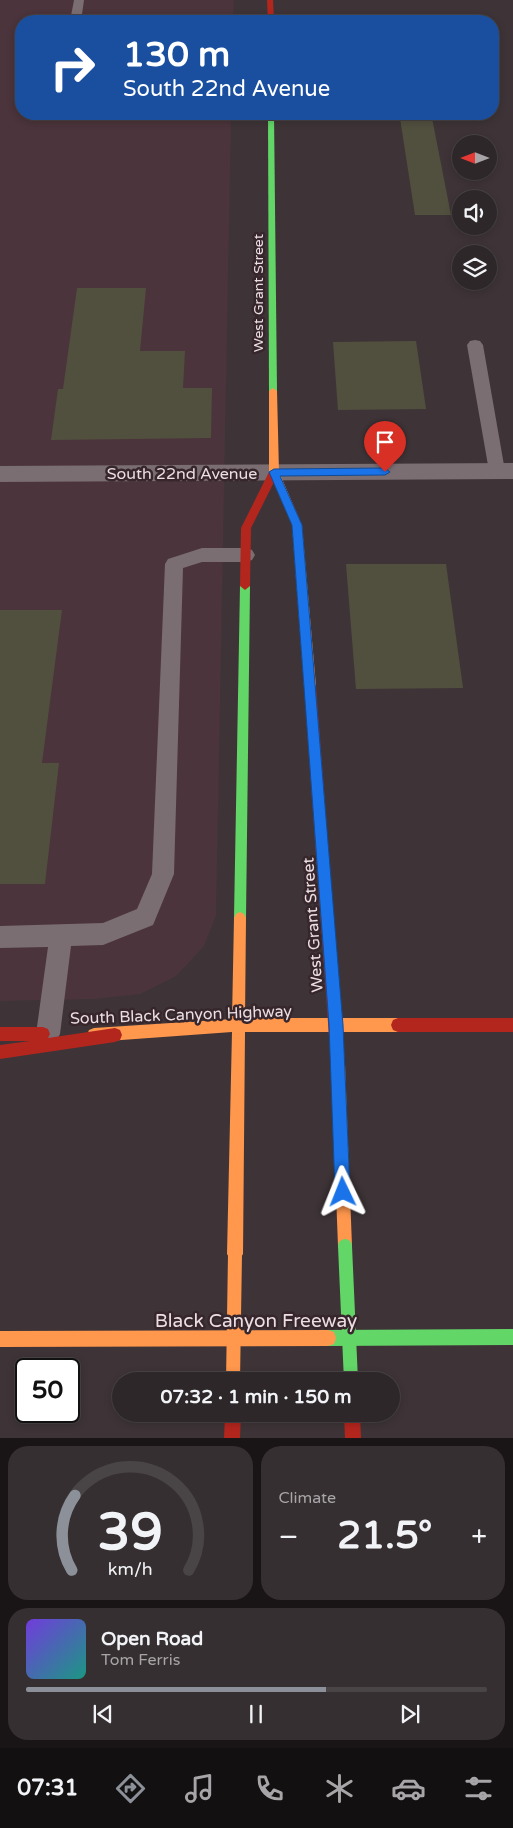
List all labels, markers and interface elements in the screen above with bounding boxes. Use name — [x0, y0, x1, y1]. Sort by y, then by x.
text: 130 m — [123, 34, 230, 76]
icon: right — [40, 35, 105, 100]
text: South 22nd Avenue — [123, 76, 330, 102]
north arrow — [452, 135, 498, 180]
map controls — [452, 135, 497, 290]
button: sound — [452, 190, 497, 235]
street label: West Grant Street — [250, 233, 267, 352]
button: layers — [452, 245, 497, 290]
pin — [364, 421, 406, 472]
icon: arrive — [371, 428, 399, 456]
street label: South 22nd Avenue — [107, 464, 257, 484]
street label: West Grant Street — [298, 857, 328, 993]
street label: South Black Canyon Highway — [70, 1001, 293, 1029]
position arrow — [316, 1165, 368, 1217]
street label: Black Canyon Freeway — [155, 1310, 357, 1332]
speed limit sign: 50 — [15, 1358, 80, 1423]
text: 07:32 · 1 min · 150 m — [160, 1386, 352, 1408]
text: Climate — [279, 1488, 336, 1508]
text: 39 — [98, 1501, 163, 1564]
text: 21.5° — [337, 1513, 432, 1559]
text: − — [279, 1520, 298, 1554]
text: + — [471, 1520, 487, 1554]
text: km/h — [108, 1559, 153, 1580]
text: Open Road — [101, 1628, 203, 1650]
text: Tom Ferris — [101, 1650, 180, 1670]
icon: previous — [89, 1700, 117, 1728]
icon: pause — [242, 1700, 270, 1728]
icon: next — [396, 1700, 424, 1728]
icon: directions — [113, 1771, 148, 1806]
icon: music — [182, 1771, 217, 1806]
icon: phone — [252, 1771, 287, 1806]
icon: climate — [322, 1771, 357, 1806]
icon: car — [391, 1771, 426, 1806]
icon: filters — [461, 1771, 496, 1806]
text: 07:31 — [17, 1775, 78, 1801]

